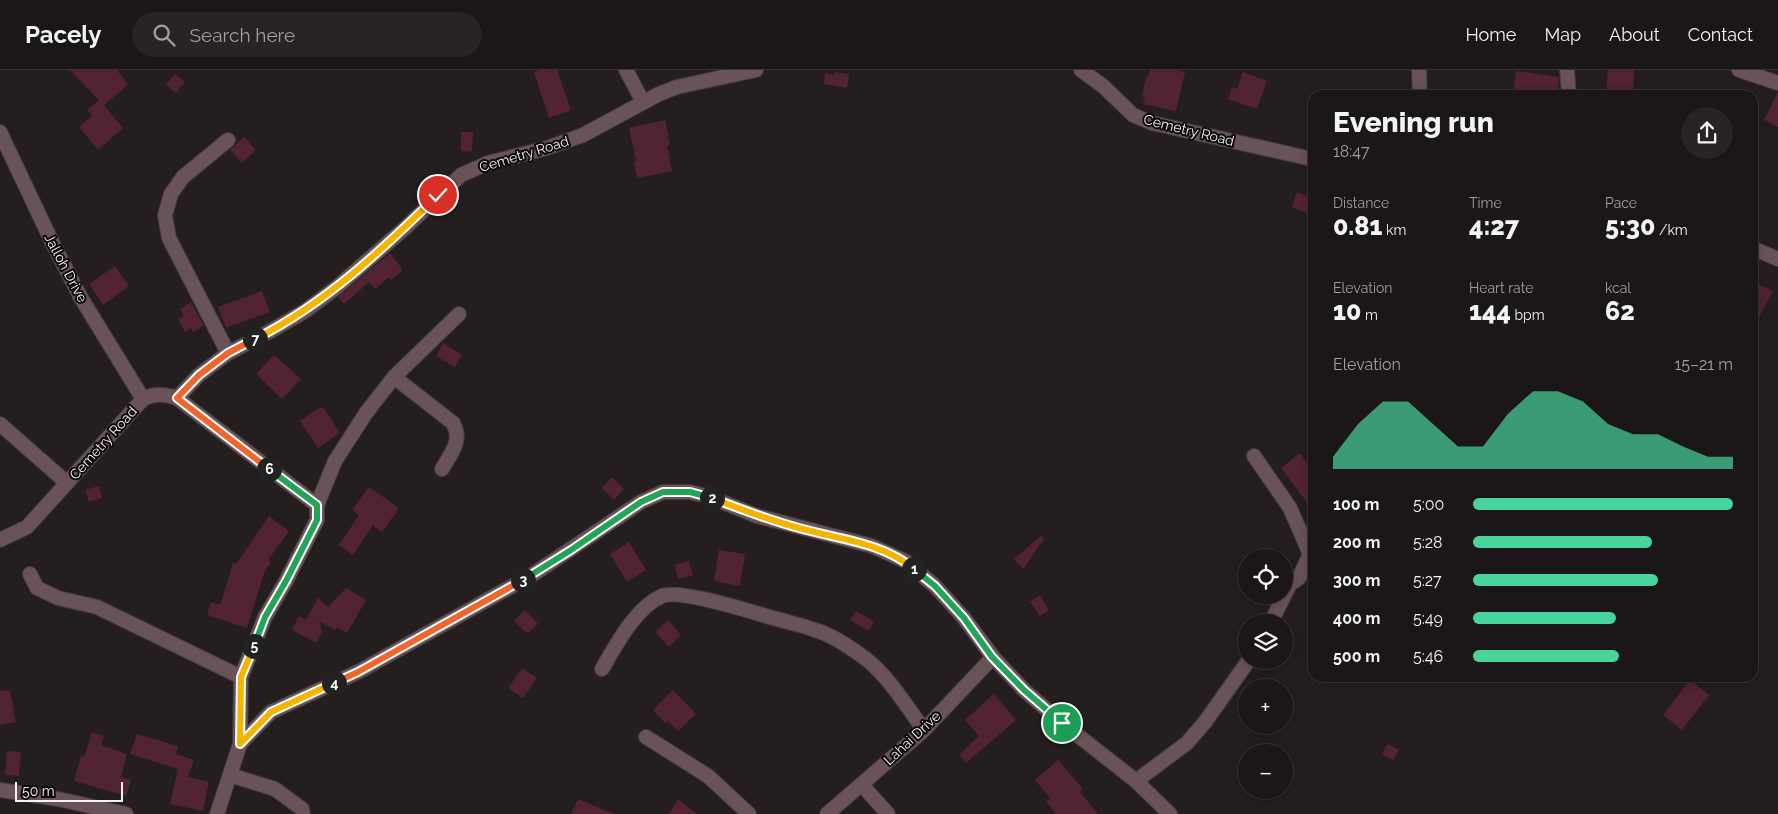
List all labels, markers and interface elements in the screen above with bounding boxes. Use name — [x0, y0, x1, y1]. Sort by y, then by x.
search box — [132, 12, 482, 57]
text: Pacely — [25, 20, 102, 49]
icon: search — [150, 21, 178, 49]
text: Search here — [190, 24, 295, 46]
text: Home — [1465, 24, 1516, 45]
text: Map — [1544, 24, 1581, 45]
text: About — [1609, 24, 1660, 45]
text: Contact — [1688, 24, 1753, 45]
text: Evening run — [1333, 106, 1494, 139]
button: share — [1681, 107, 1733, 159]
street label: Cemetry Road — [1142, 111, 1236, 149]
street label: Cemetry Road — [477, 133, 571, 175]
text: 18:47 — [1333, 142, 1370, 161]
pin — [417, 174, 459, 216]
icon: check — [424, 181, 452, 209]
text: Distance — [1333, 195, 1389, 211]
text: Time — [1469, 195, 1502, 211]
text: Pace — [1605, 195, 1637, 211]
text: 0.81 — [1333, 211, 1382, 241]
text: 4:27 — [1469, 211, 1519, 241]
text: 5:30 — [1605, 211, 1655, 241]
text: km — [1382, 222, 1406, 238]
text: /km — [1655, 222, 1688, 238]
street label: Jalloh Drive — [41, 231, 91, 305]
text: Elevation — [1333, 280, 1392, 296]
text: Heart rate — [1469, 280, 1533, 296]
text: kcal — [1605, 280, 1631, 296]
text: 10 — [1333, 296, 1361, 326]
text: 144 — [1469, 296, 1511, 326]
text: 62 — [1605, 296, 1635, 326]
text: m — [1361, 307, 1378, 323]
text: bpm — [1511, 307, 1545, 323]
pin: 7 — [242, 326, 268, 352]
text: 7 — [252, 331, 259, 347]
text: Elevation — [1333, 355, 1401, 374]
text: 15–21 m — [1674, 355, 1733, 374]
street label: Cemetry Road — [66, 403, 140, 483]
pin: 6 — [256, 456, 282, 482]
text: 6 — [265, 461, 274, 477]
pin: 2 — [700, 486, 724, 510]
text: 2 — [709, 490, 716, 506]
text: 100 m — [1333, 495, 1379, 514]
text: 5:00 — [1413, 495, 1444, 514]
text: 200 m — [1333, 533, 1380, 552]
text: 5:28 — [1413, 533, 1443, 552]
map controls — [1238, 549, 1293, 799]
button: locate — [1238, 549, 1293, 604]
pin: 1 — [902, 556, 926, 582]
text: 1 — [911, 561, 918, 577]
pin: 3 — [510, 568, 536, 592]
text: 300 m — [1333, 571, 1380, 590]
text: 5:27 — [1413, 571, 1442, 590]
text: 3 — [520, 572, 527, 588]
text: 400 m — [1333, 609, 1381, 628]
text: 5:49 — [1413, 609, 1443, 628]
button: layers — [1238, 614, 1293, 669]
pin: 5 — [242, 634, 266, 658]
text: 5 — [251, 638, 258, 654]
text: 500 m — [1333, 647, 1380, 666]
text: 5:46 — [1413, 647, 1443, 666]
pin: 4 — [322, 670, 346, 696]
text: 4 — [331, 675, 339, 691]
button: + — [1238, 679, 1293, 734]
pin — [1041, 702, 1083, 744]
street label: Lahai Drive — [880, 708, 944, 768]
icon: arrive — [1048, 709, 1076, 737]
button: − — [1238, 744, 1293, 799]
scale bar — [15, 779, 122, 802]
text: 50 m — [22, 783, 55, 799]

